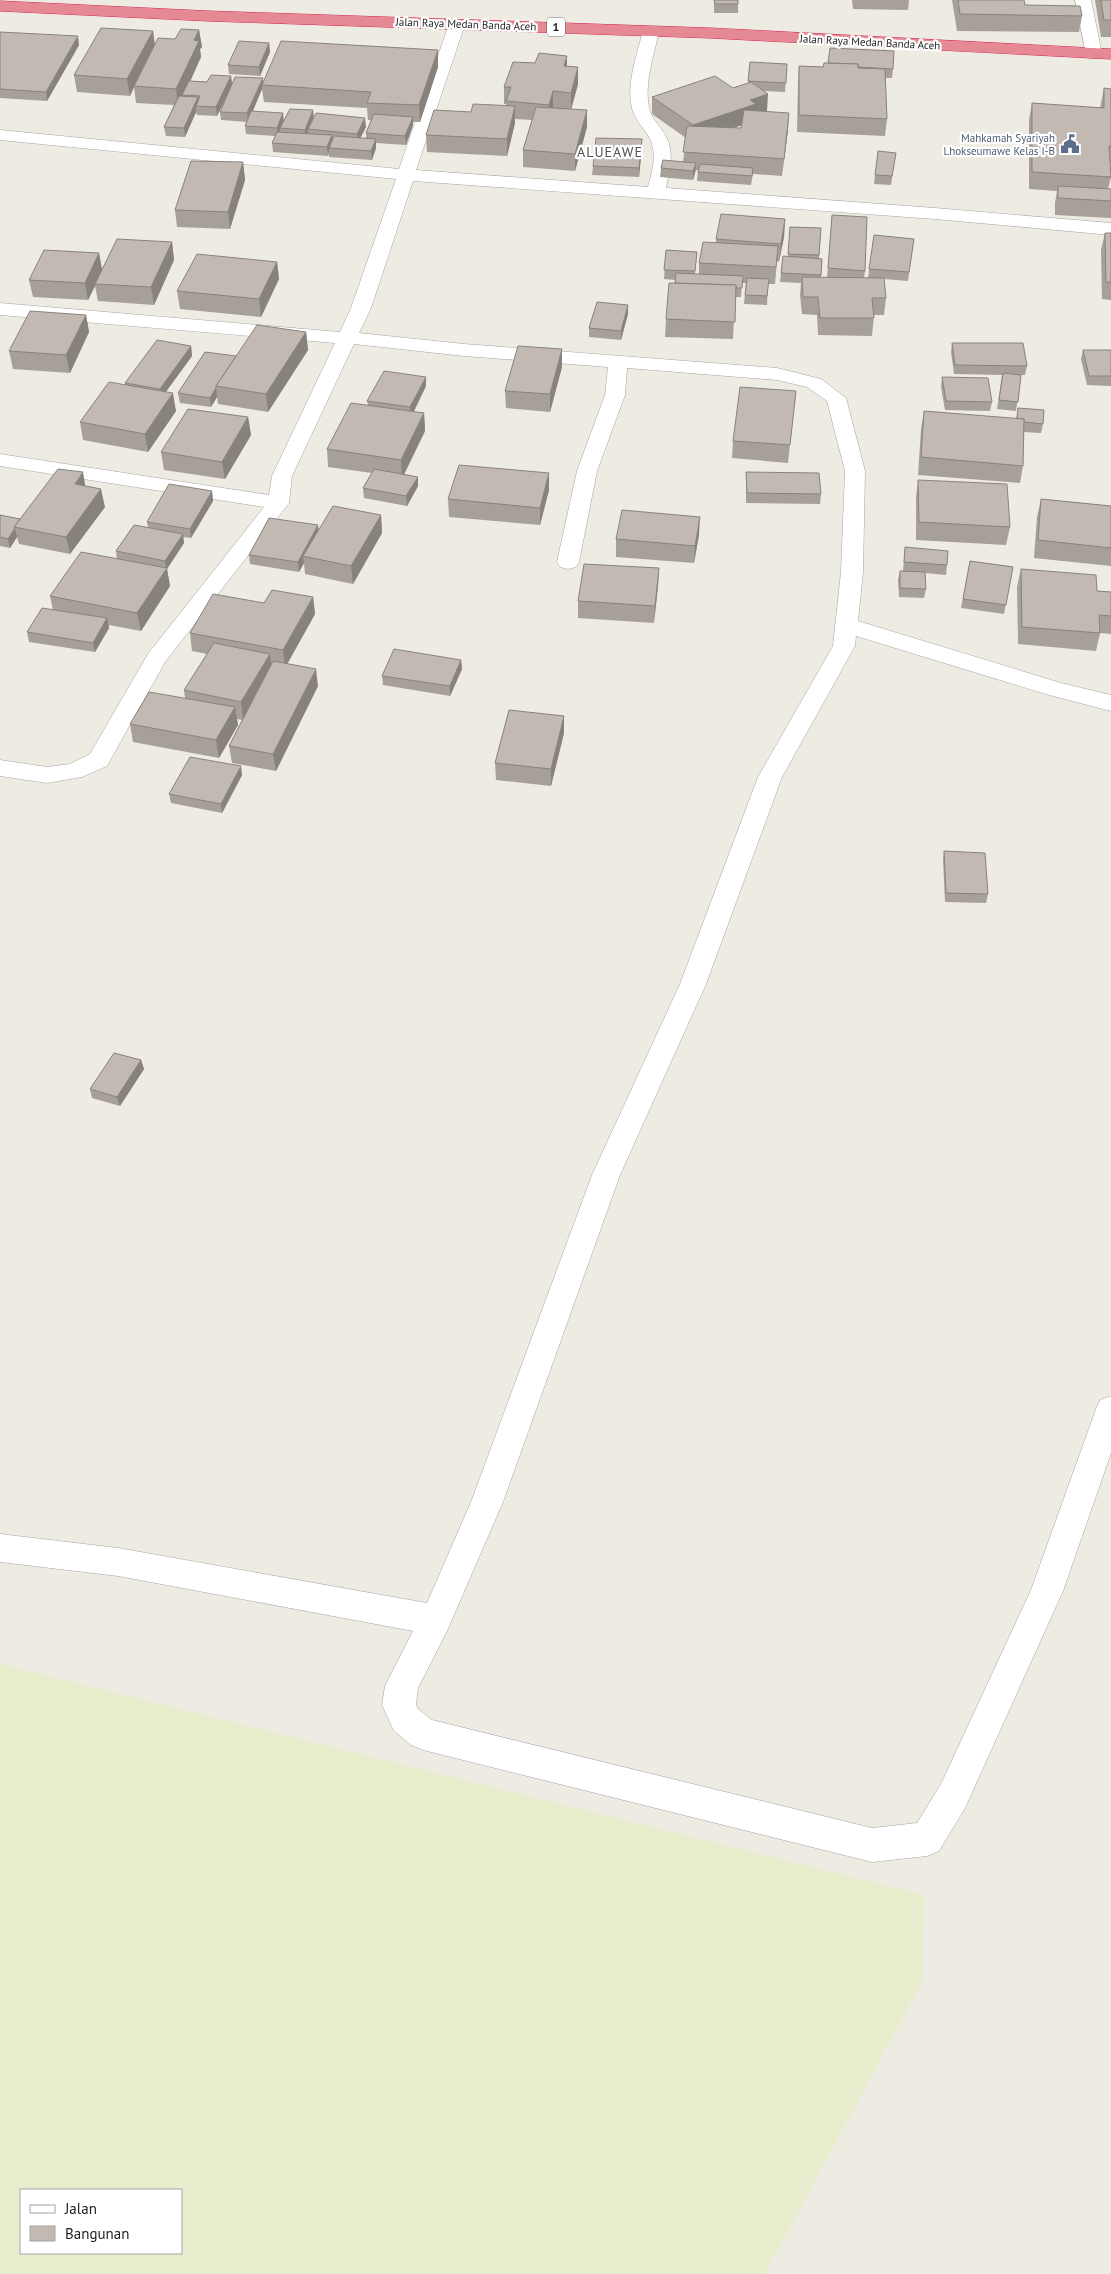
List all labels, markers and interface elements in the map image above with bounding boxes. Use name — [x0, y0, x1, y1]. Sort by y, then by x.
street label: Jalan Raya Medan Banda Aceh — [394, 15, 537, 33]
road number: 1 — [547, 18, 565, 36]
street label: Jalan Raya Medan Banda Aceh — [798, 31, 941, 53]
place label: Mahkamah Syariyah Lhokseumawe Kelas I-B — [944, 131, 1055, 158]
public building icon: Mahkamah Syariyah Lhokseumawe Kelas I-B — [1059, 133, 1081, 155]
district label: ALUEAWE — [577, 143, 643, 161]
legend — [20, 2189, 182, 2254]
text: Jalan — [64, 2199, 97, 2218]
text: Bangunan — [65, 2224, 129, 2243]

